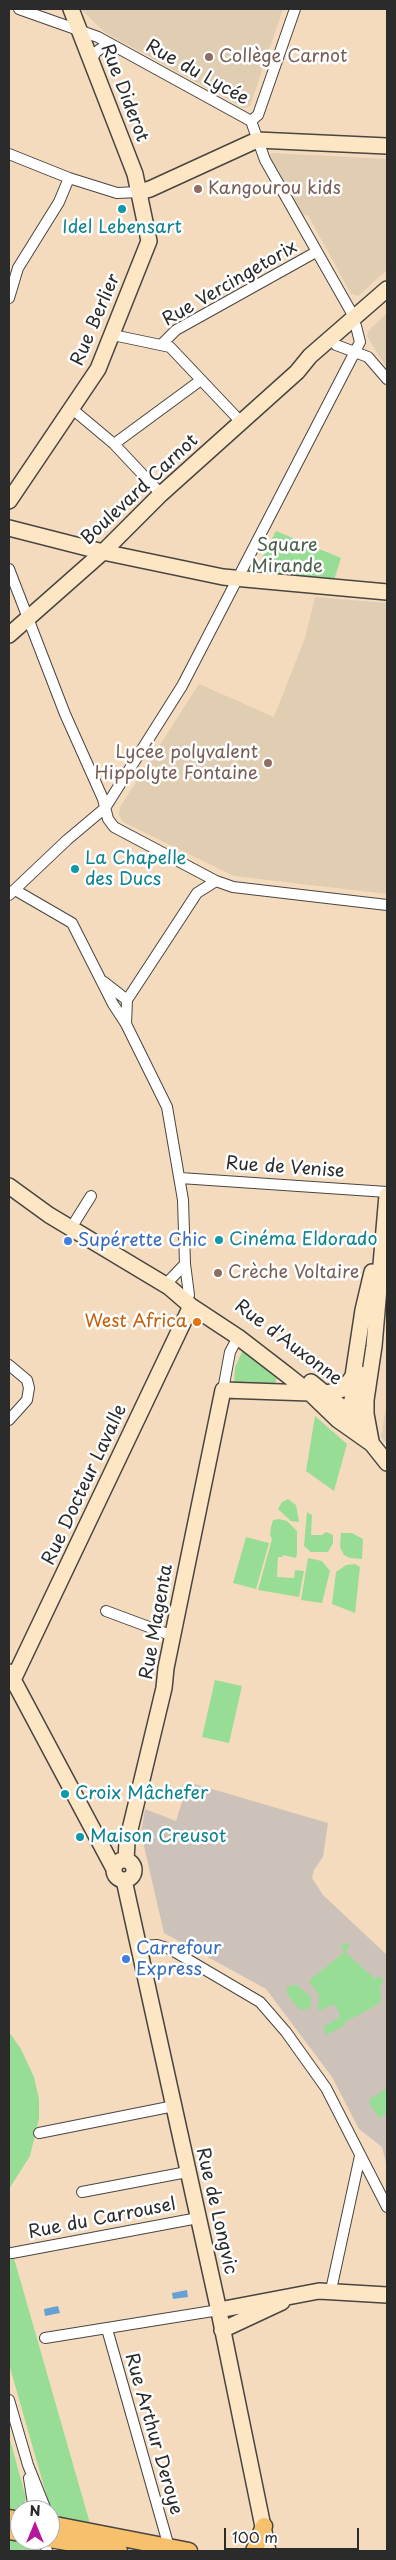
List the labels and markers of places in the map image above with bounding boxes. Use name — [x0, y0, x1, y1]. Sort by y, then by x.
place label: Collège Carnot — [219, 46, 347, 68]
marker: Collège Carnot — [203, 51, 215, 63]
place label: Kangourou kids — [208, 178, 341, 200]
marker: Kangourou kids — [192, 183, 204, 195]
marker: Idel Lebensart — [116, 203, 128, 215]
place label: Idel Lebensart — [62, 217, 182, 239]
place label: Lycée polyvalent Hippolyte Fontaine — [95, 742, 258, 784]
marker: Lycée polyvalent Hippolyte Fontaine — [262, 757, 274, 769]
place label: La Chapelle des Ducs — [85, 848, 186, 891]
marker: La Chapelle des Ducs — [69, 863, 81, 875]
place label: Cinéma Eldorado — [229, 1229, 377, 1251]
place label: Supérette Chic — [78, 1230, 207, 1252]
marker: Cinéma Eldorado — [213, 1234, 225, 1246]
marker: Supérette Chic — [62, 1235, 74, 1247]
place label: Crèche Voltaire — [228, 1262, 359, 1284]
marker: Crèche Voltaire — [212, 1267, 224, 1279]
place label: West Africa — [84, 1311, 187, 1333]
marker: West Africa — [191, 1316, 203, 1328]
place label: Croix Mâchefer — [75, 1783, 208, 1805]
marker: Croix Mâchefer — [59, 1788, 71, 1800]
place label: Maison Creusot — [90, 1826, 226, 1848]
marker: Maison Creusot — [74, 1831, 86, 1843]
place label: Carrefour Express — [136, 1938, 221, 1980]
marker: Carrefour Express — [120, 1953, 132, 1965]

